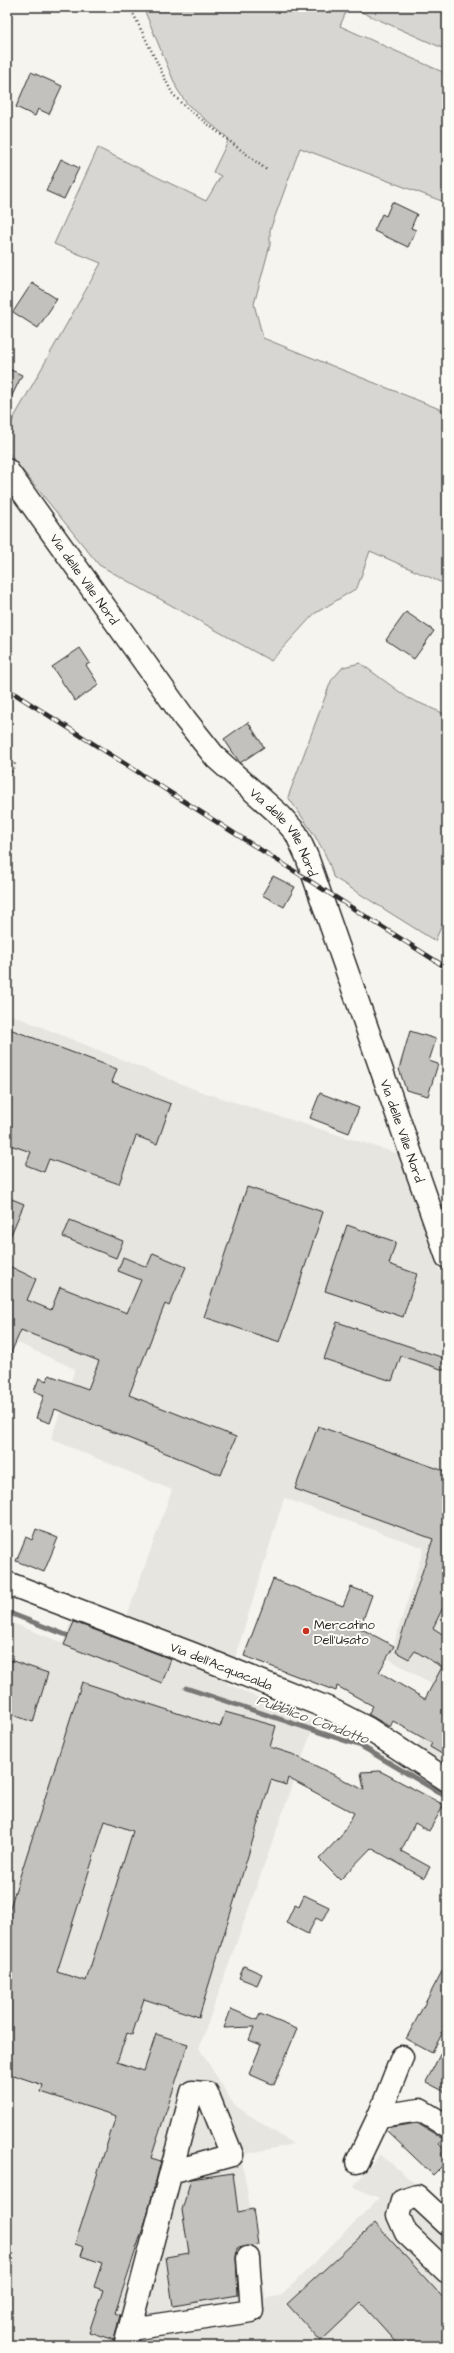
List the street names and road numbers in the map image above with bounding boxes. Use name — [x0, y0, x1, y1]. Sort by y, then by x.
street label: Via delle Ville Nord — [45, 530, 123, 629]
street label: Via delle Ville Nord — [245, 784, 321, 879]
street label: Via delle Ville Nord — [376, 1077, 428, 1185]
street label: Via dell'Acquacalda — [168, 1638, 275, 1695]

